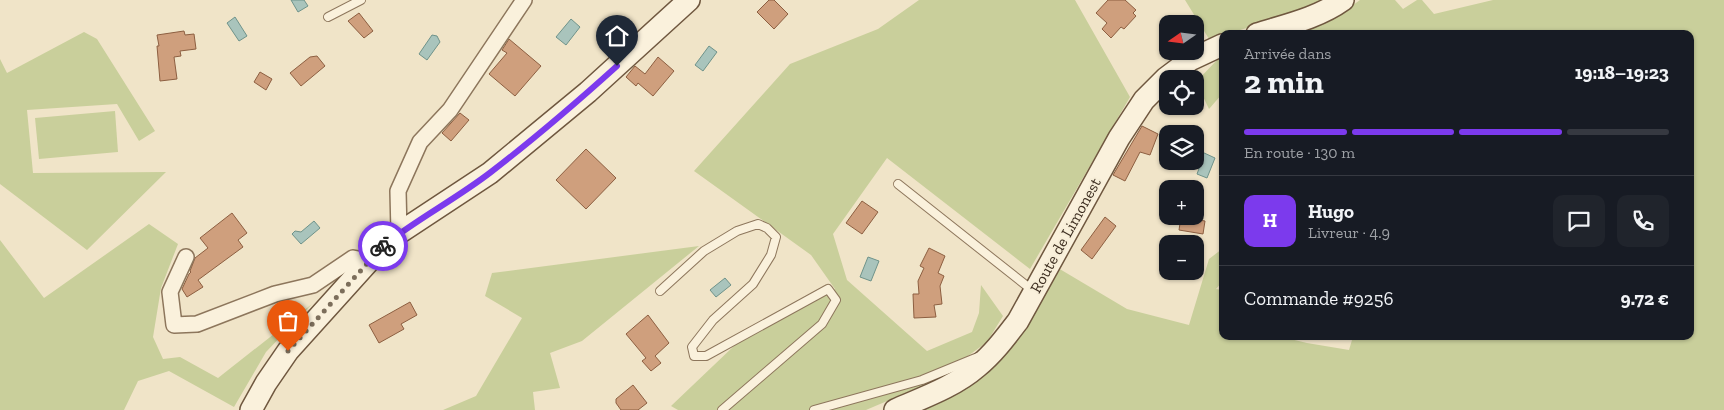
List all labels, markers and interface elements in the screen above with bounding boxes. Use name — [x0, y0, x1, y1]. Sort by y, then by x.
pin — [596, 15, 638, 66]
north arrow — [1159, 15, 1204, 60]
map controls — [1159, 15, 1204, 280]
icon: home — [603, 22, 631, 50]
text: Arrivée dans — [1244, 44, 1331, 63]
text: 19:18–19:23 — [1575, 61, 1669, 84]
text: 2 min — [1244, 63, 1324, 101]
button: locate — [1159, 70, 1204, 115]
button: layers — [1159, 125, 1204, 170]
text: En route · 130 m — [1244, 143, 1355, 162]
street label: Route de Limonest — [1026, 174, 1105, 296]
button: + — [1159, 180, 1204, 225]
button: chat — [1553, 195, 1605, 247]
button: phone — [1617, 195, 1669, 247]
text: Hugo — [1308, 200, 1354, 223]
text: H — [1263, 209, 1277, 232]
courier — [358, 221, 408, 271]
text: Livreur · 4.9 — [1308, 223, 1390, 242]
icon: bike — [369, 232, 397, 260]
button: − — [1159, 235, 1204, 280]
text: Commande #9256 — [1244, 287, 1393, 310]
text: 9.72 € — [1621, 287, 1669, 310]
pin — [267, 300, 309, 351]
icon: bag — [274, 307, 302, 335]

